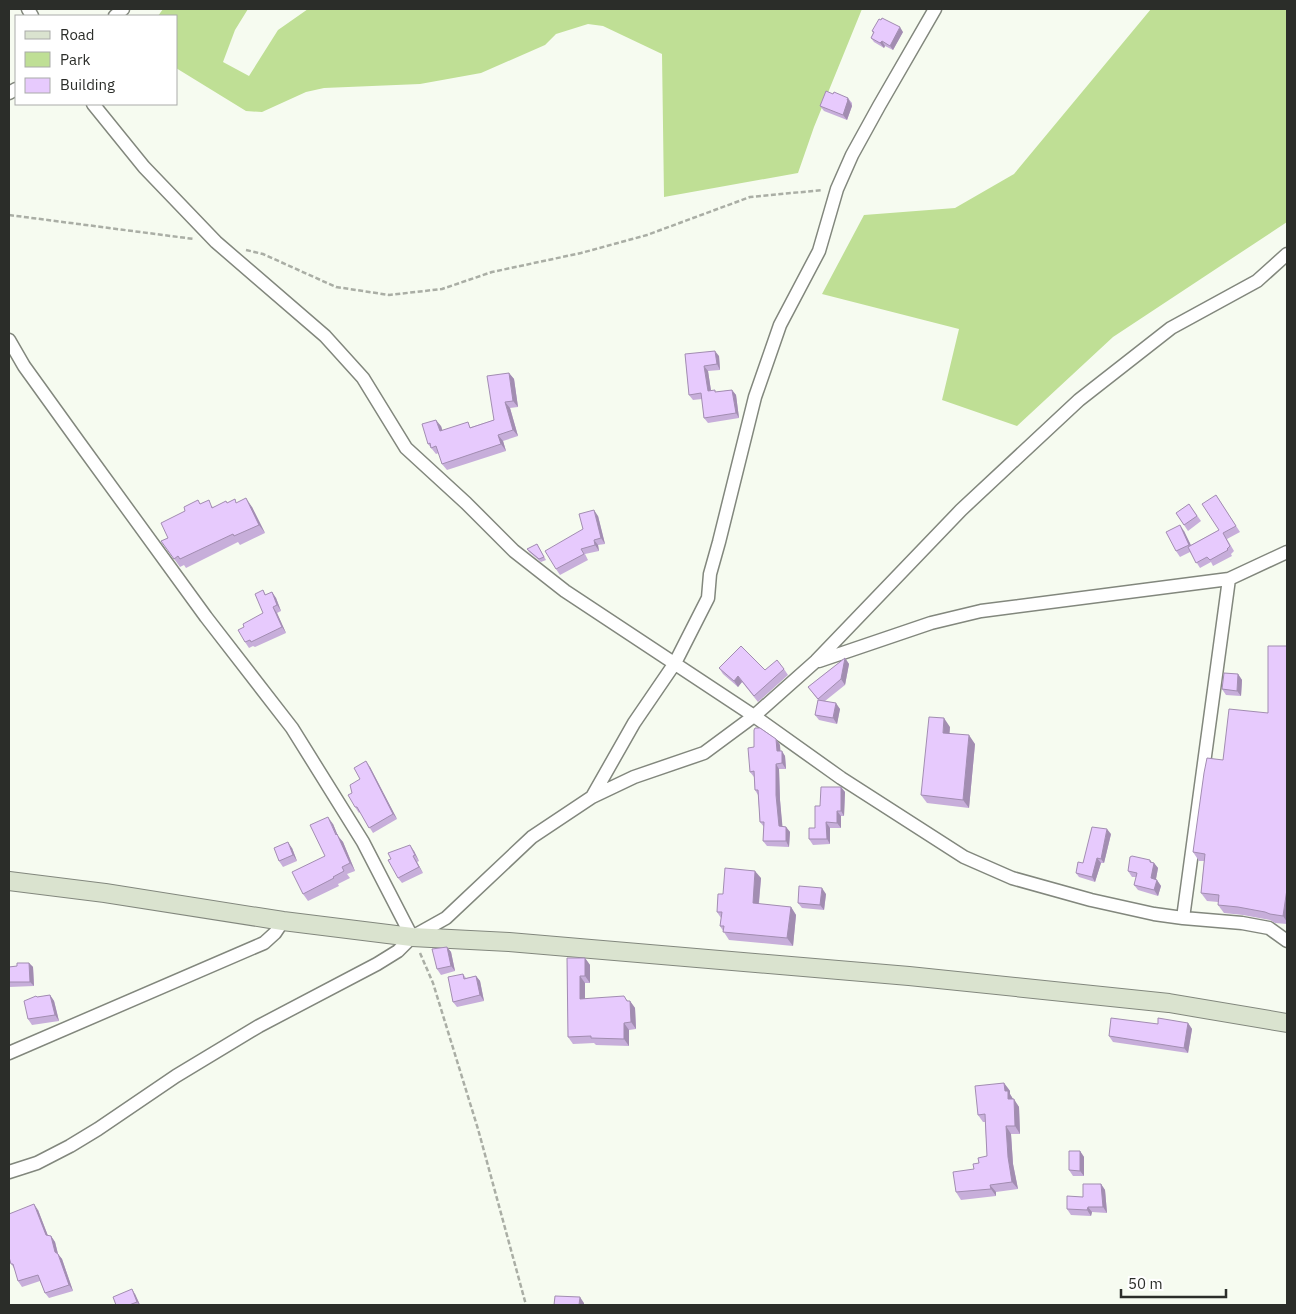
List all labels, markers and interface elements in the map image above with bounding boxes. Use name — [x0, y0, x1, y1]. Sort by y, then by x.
legend — [15, 15, 178, 105]
text: Road — [60, 25, 95, 44]
text: Park — [60, 50, 90, 69]
text: Building — [60, 75, 115, 94]
scale bar — [1121, 1266, 1226, 1298]
text: 50 m — [1128, 1274, 1163, 1293]

